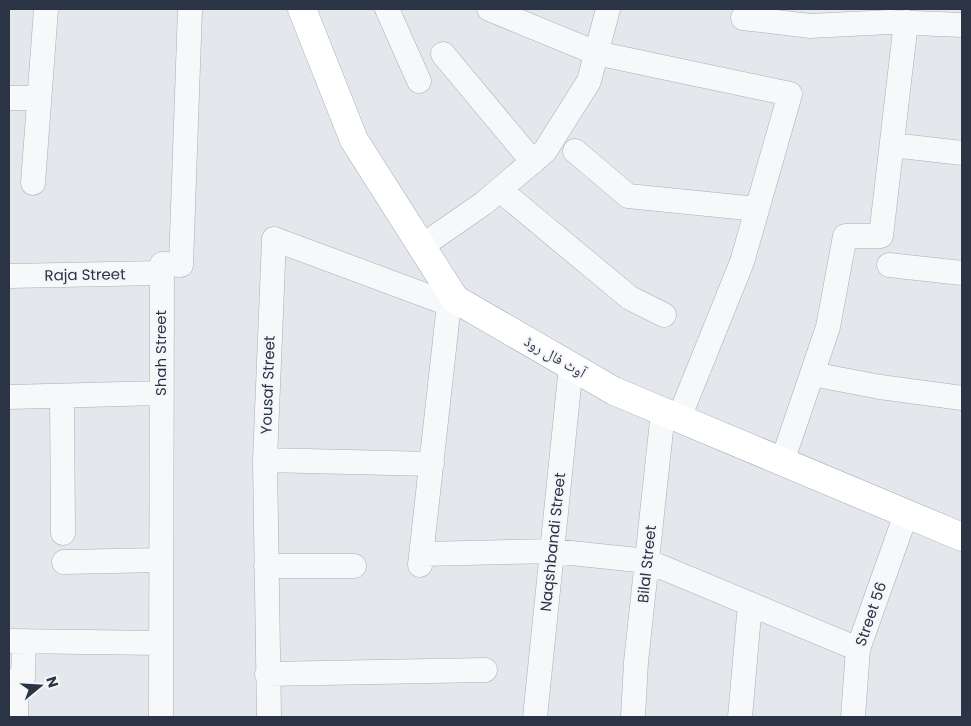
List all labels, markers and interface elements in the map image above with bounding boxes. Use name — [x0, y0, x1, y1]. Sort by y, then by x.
street label: Raja Street — [44, 263, 126, 286]
street label: Shah Street — [150, 310, 171, 396]
street label: آوٹ فال روڈ — [520, 330, 591, 383]
street label: Yousaf Street — [255, 335, 280, 435]
street label: Naqshbandi Street — [535, 471, 570, 613]
street label: Bilal Street — [632, 524, 661, 604]
street label: Street 56 — [850, 579, 891, 649]
north arrow — [15, 661, 65, 711]
text: N — [41, 674, 64, 690]

